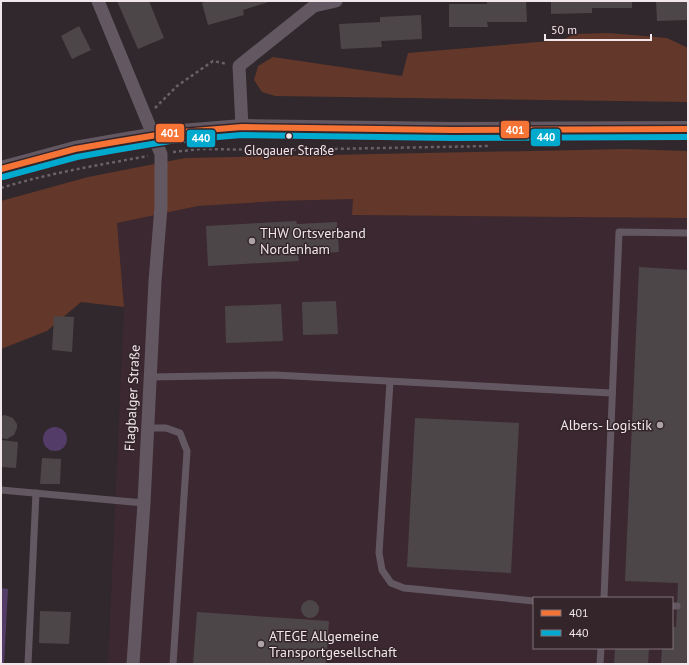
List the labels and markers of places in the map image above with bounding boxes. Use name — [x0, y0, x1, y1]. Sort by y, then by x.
marker: Glogauer Straße — [284, 131, 294, 141]
place label: Glogauer Straße — [244, 142, 334, 159]
place label: THW Ortsverband Nordenham — [260, 224, 366, 258]
marker: THW Ortsverband Nordenham — [247, 236, 257, 246]
place label: Albers- Logistik — [560, 416, 652, 434]
marker: Albers- Logistik — [655, 420, 665, 430]
place label: ATEGE Allgemeine Transportgesellschaft — [269, 627, 397, 661]
marker: ATEGE Allgemeine Transportgesellschaft — [256, 639, 266, 649]

